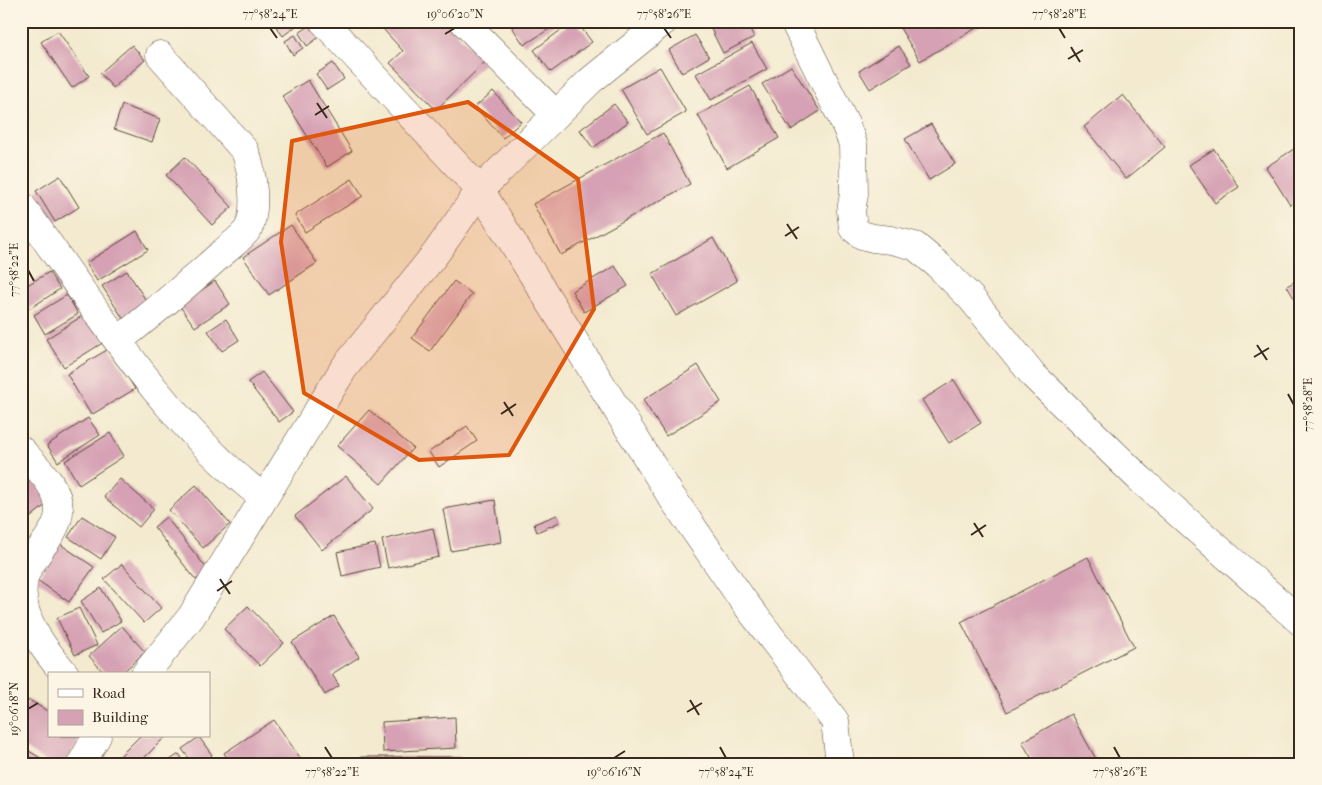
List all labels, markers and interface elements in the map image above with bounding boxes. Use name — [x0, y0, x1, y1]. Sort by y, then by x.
text: 77°58'24"E — [243, 7, 297, 21]
text: 19°06'20"N — [426, 7, 484, 21]
text: 77°58'26"E — [637, 7, 691, 21]
text: 77°58'28"E — [1032, 7, 1086, 21]
text: 77°58'22"E — [7, 243, 21, 297]
text: 77°58'28"E — [1301, 378, 1315, 432]
legend — [48, 672, 210, 738]
text: 19°06'18"N — [7, 682, 21, 736]
text: Road — [92, 684, 126, 702]
text: Building — [92, 708, 149, 726]
text: 77°58'22"E — [305, 765, 359, 779]
text: 19°06'16"N — [586, 765, 642, 779]
text: 77°58'24"E — [699, 765, 753, 779]
text: 77°58'26"E — [1093, 765, 1147, 779]

